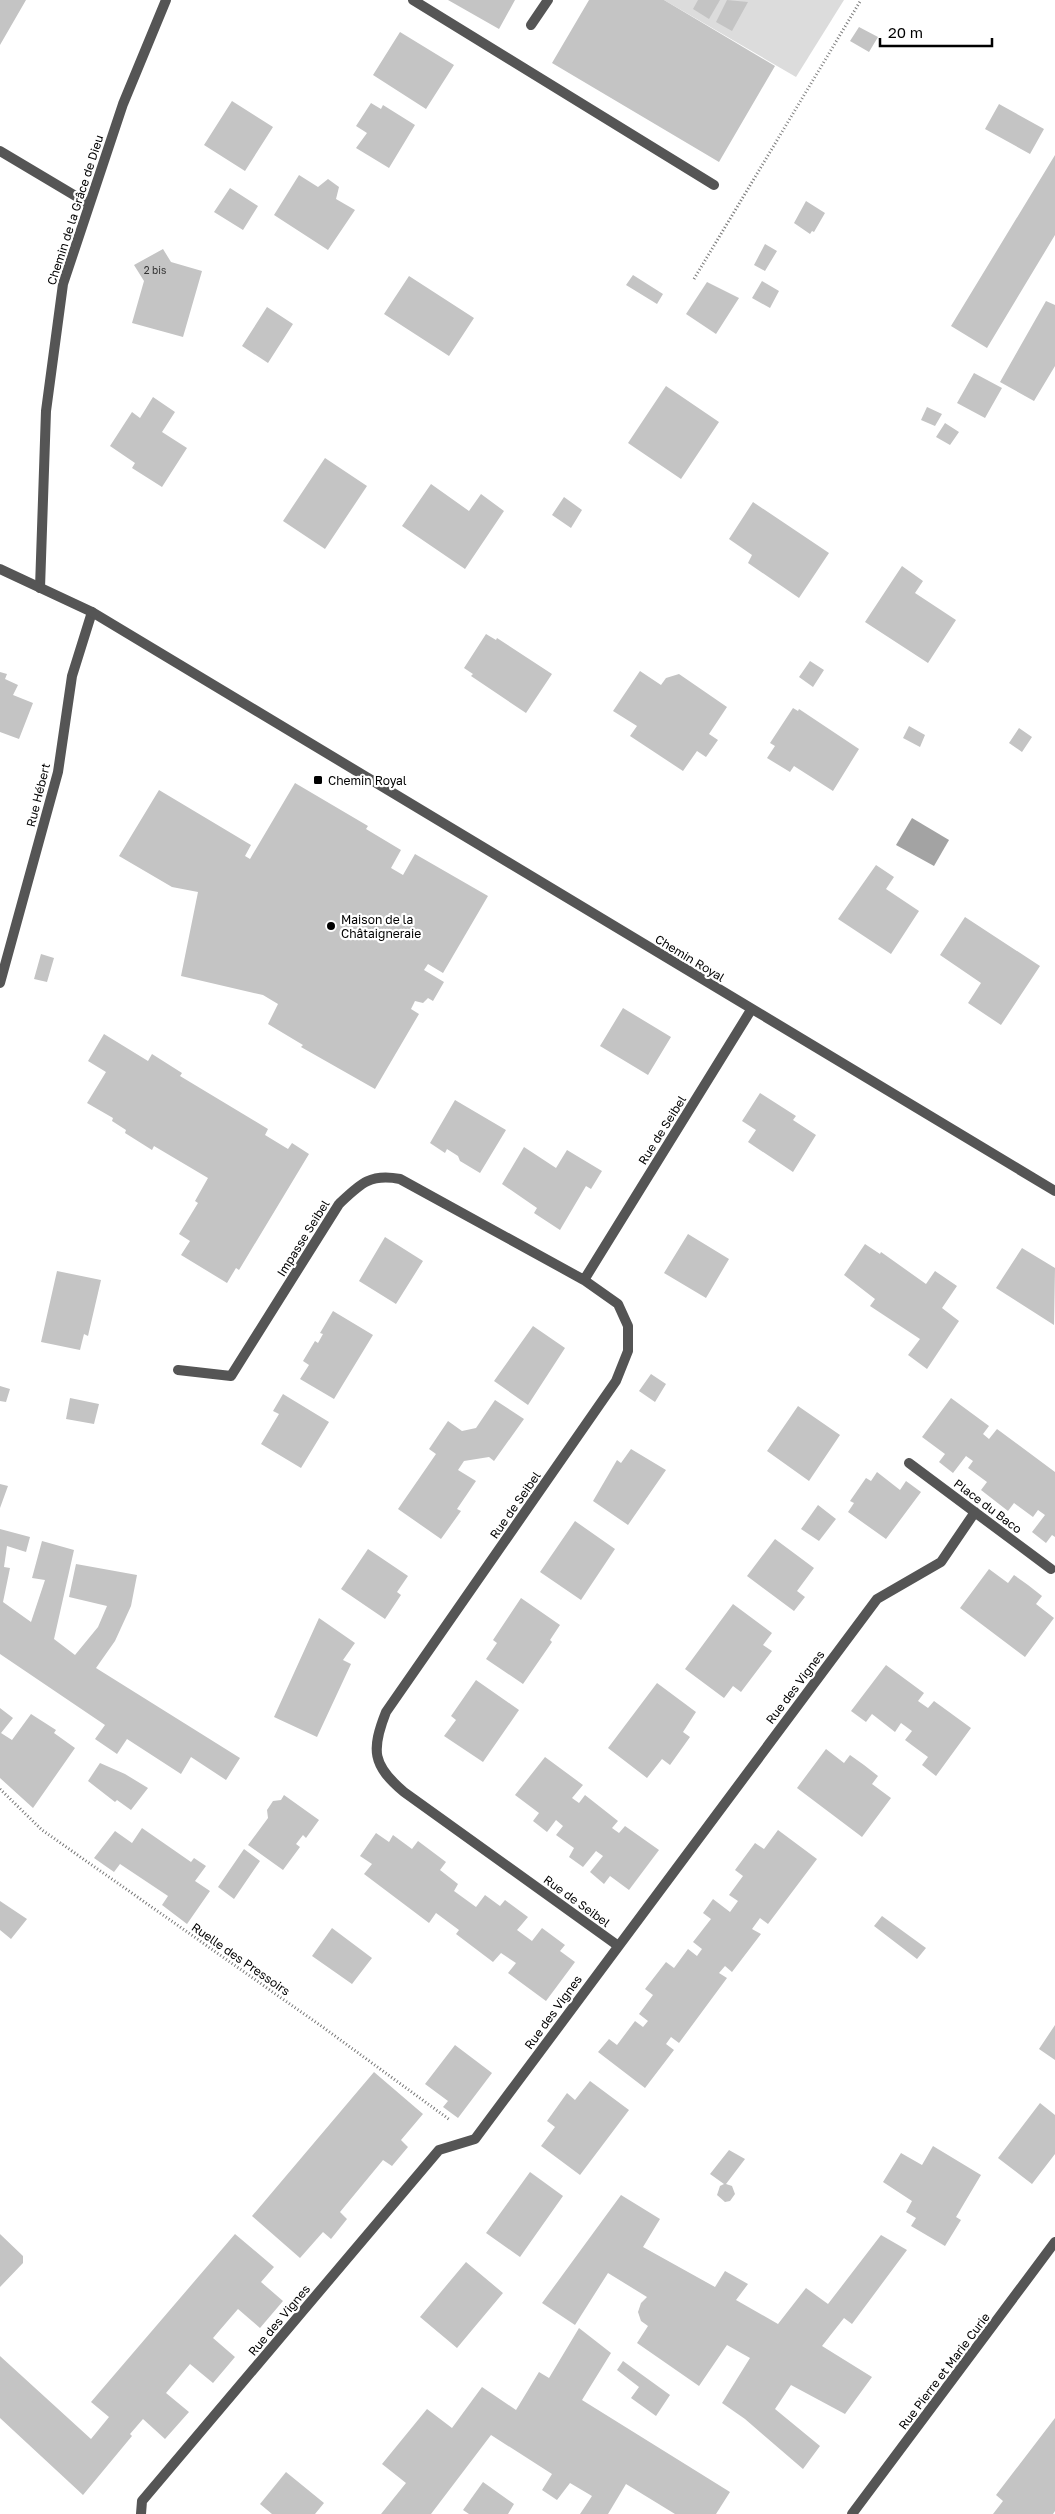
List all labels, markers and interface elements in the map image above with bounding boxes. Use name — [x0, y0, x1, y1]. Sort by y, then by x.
scale bar — [880, 15, 992, 47]
text: 20 m — [888, 23, 923, 41]
street label: Chemin de la Grâce de Dieu — [44, 133, 106, 287]
house number: 2 bis — [144, 264, 166, 276]
street label: Rue Hébert — [23, 761, 53, 828]
place label: Chemin Royal — [328, 773, 407, 788]
marker: Chemin Royal — [312, 774, 324, 786]
place label: Maison de la Châtaigneraie — [341, 912, 421, 941]
marker: Maison de la Châtaigneraie — [325, 920, 337, 932]
street label: Chemin Royal — [652, 931, 728, 985]
street label: Rue de Seibel — [635, 1093, 689, 1167]
street label: Impasse Seibel — [274, 1197, 333, 1279]
street label: Rue de Seibel — [486, 1468, 544, 1541]
street label: Place du Baco — [951, 1476, 1025, 1536]
street label: Rue des Vignes — [762, 1647, 828, 1727]
street label: Rue de Seibel — [541, 1872, 613, 1930]
street label: Ruelle des Pressoirs — [189, 1919, 293, 1999]
street label: Rue des Vignes — [521, 1972, 585, 2052]
street label: Rue des Vignes — [245, 2281, 313, 2359]
street label: Rue Pierre et Marie Curie — [895, 2310, 993, 2432]

